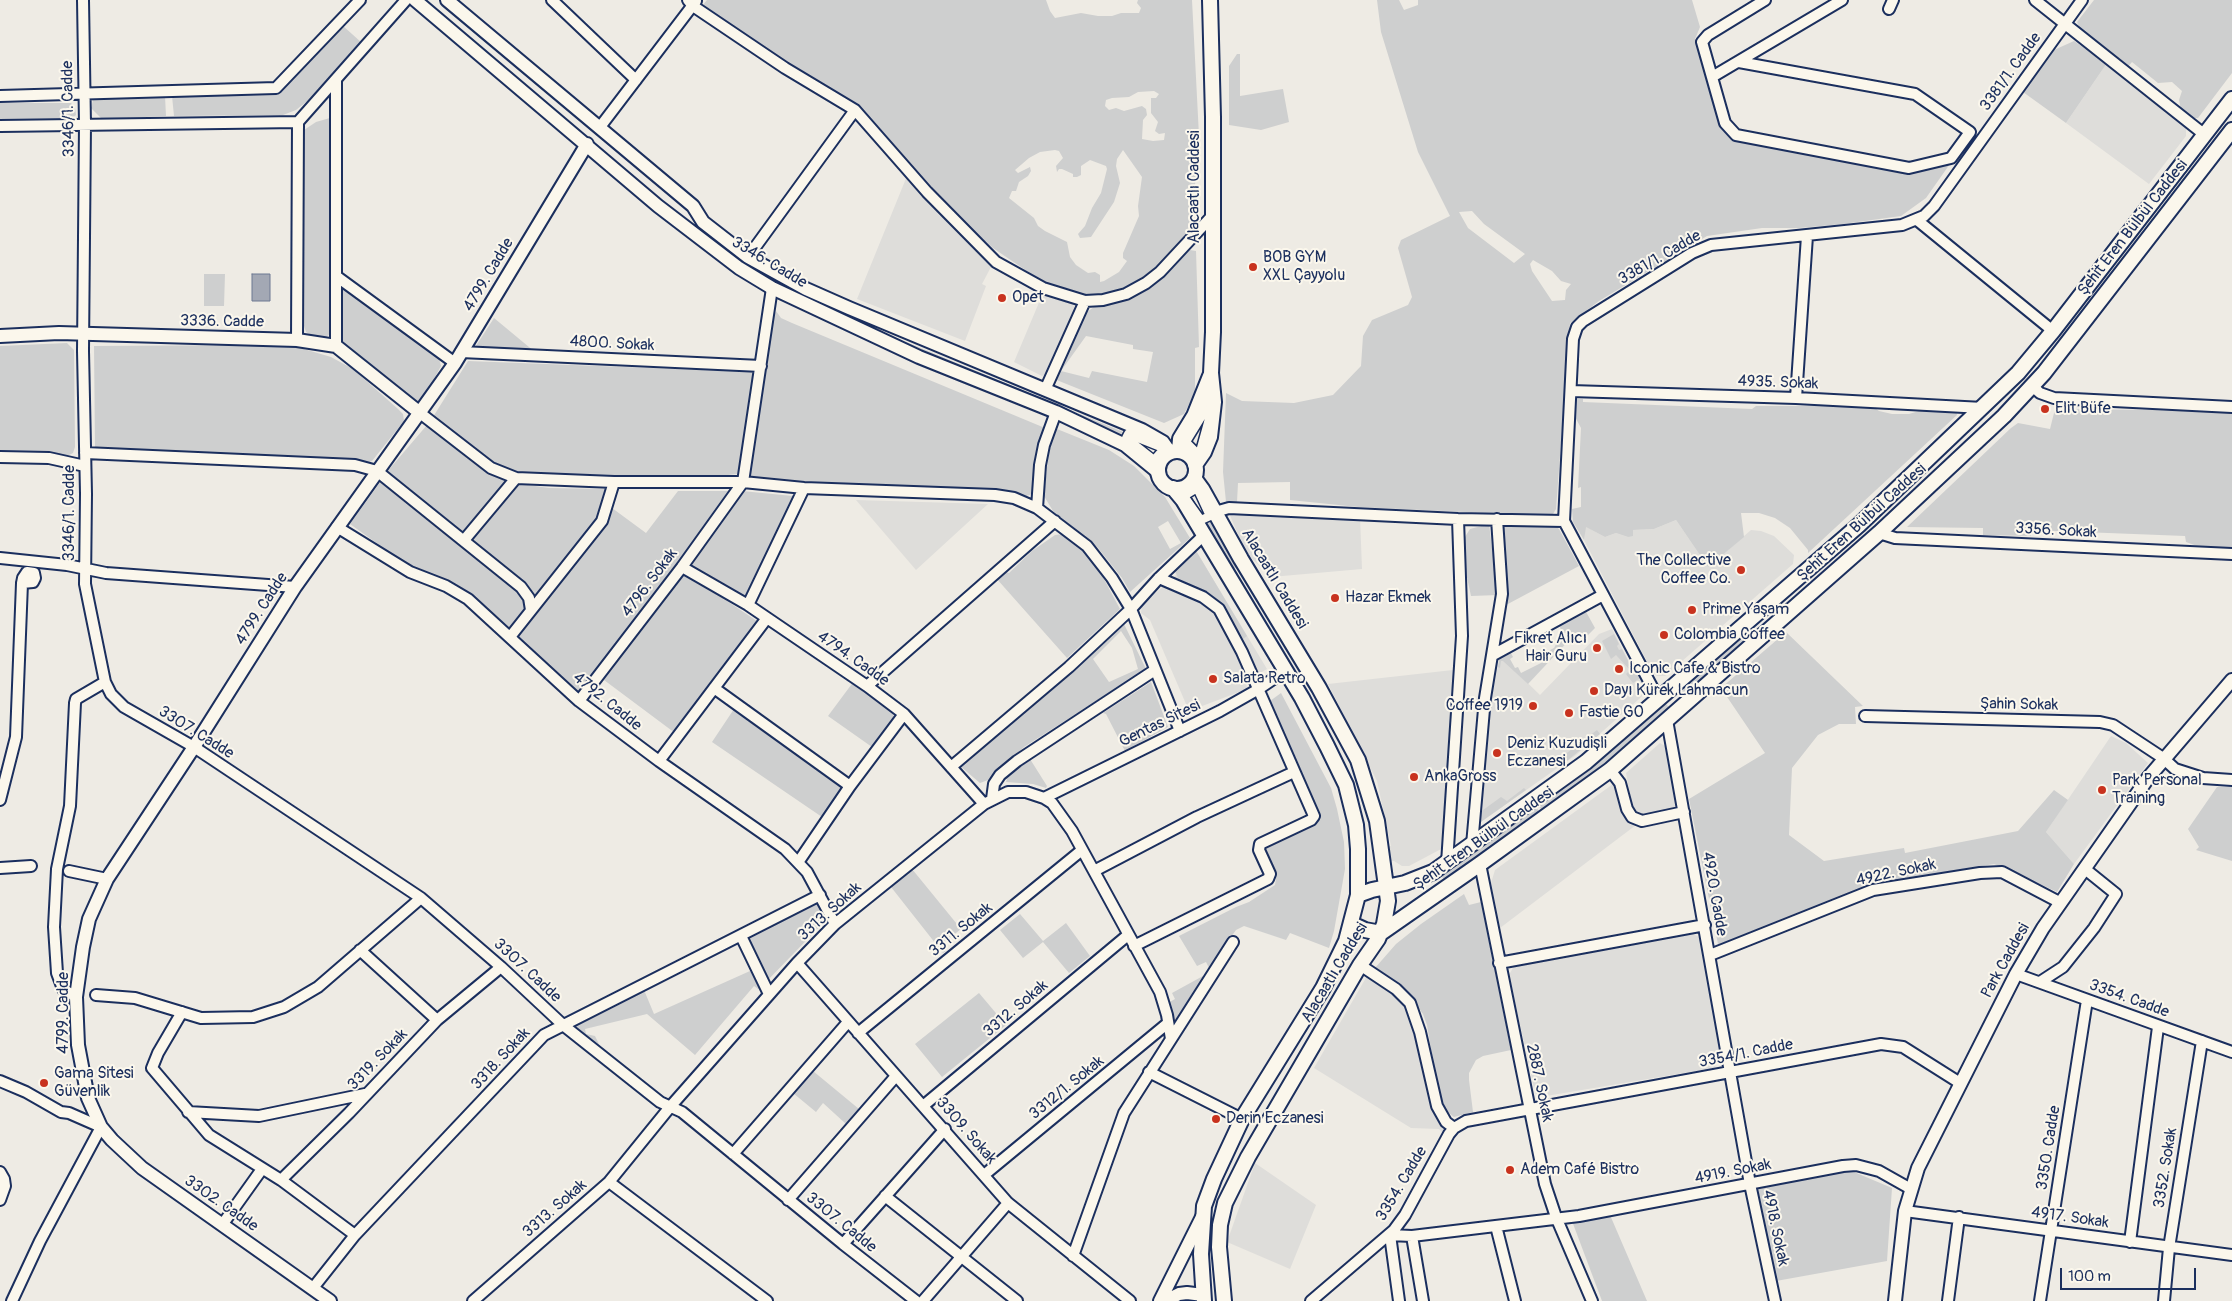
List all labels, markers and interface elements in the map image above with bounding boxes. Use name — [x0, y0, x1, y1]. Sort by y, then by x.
street label: 3381/1. Cadde — [1976, 29, 2046, 115]
street label: 3346/1. Cadde — [59, 61, 79, 157]
street label: Alacaatlı Caddesi — [1185, 130, 1205, 244]
street label: Şehit Eren Bülbül Caddesi — [2074, 156, 2192, 300]
street label: 3381/1. Cadde — [1615, 227, 1705, 289]
street label: 3346. Cadde — [728, 233, 810, 293]
street label: 4799. Cadde — [460, 235, 518, 315]
place label: BOB GYM XXL Çayyolu — [1263, 248, 1345, 286]
marker: BOB GYM XXL Çayyolu — [1247, 261, 1259, 273]
place label: Opet — [1012, 288, 1044, 308]
marker: Opet — [996, 292, 1008, 304]
street label: 3336. Cadde — [180, 312, 264, 332]
street label: 4800. Sokak — [569, 332, 655, 356]
street label: 4935. Sokak — [1737, 372, 1819, 394]
place label: Elit Büfe — [2055, 399, 2111, 419]
marker: Elit Büfe — [2039, 403, 2051, 415]
street label: Şehit Eren Bülbül Caddesi — [1793, 460, 1931, 586]
street label: 3346/1. Cadde — [60, 465, 80, 561]
street label: 3356. Sokak — [2015, 519, 2097, 543]
street label: Alacaatlı Caddesi — [1237, 526, 1311, 632]
street label: 4796. Sokak — [618, 545, 682, 621]
place label: The Collective Coffee Co. — [1636, 551, 1731, 589]
marker: The Collective Coffee Co. — [1735, 564, 1747, 576]
street label: 4799. Cadde — [232, 569, 292, 649]
place label: Hazar Ekmek — [1345, 588, 1431, 608]
marker: Hazar Ekmek — [1329, 592, 1341, 604]
place label: Prime Yaşam — [1702, 600, 1789, 620]
marker: Prime Yaşam — [1686, 604, 1698, 616]
place label: Colombia Coffee — [1674, 625, 1785, 645]
street label: 4794. Cadde — [813, 627, 893, 691]
place label: Fikret Alıcı Hair Guru — [1514, 629, 1587, 667]
marker: Colombia Coffee — [1658, 629, 1670, 641]
marker: Fikret Alıcı Hair Guru — [1591, 642, 1603, 654]
place label: Iconic Cafe & Bistro — [1629, 659, 1761, 679]
marker: Iconic Cafe & Bistro — [1613, 663, 1625, 675]
street label: 4792. Cadde — [569, 668, 645, 736]
place label: Salata Retro — [1223, 669, 1305, 689]
marker: Salata Retro — [1207, 673, 1219, 685]
place label: Dayı Kürek Lahmacun — [1604, 681, 1748, 701]
marker: Dayı Kürek Lahmacun — [1588, 685, 1600, 697]
street label: Şahin Sokak — [1980, 695, 2058, 715]
street label: Gentas Sitesi — [1116, 696, 1204, 752]
place label: Coffee 1919 — [1446, 696, 1523, 716]
marker: Coffee 1919 — [1527, 700, 1539, 712]
street label: 3307. Cadde — [155, 702, 237, 764]
place label: Fastie GO — [1579, 703, 1644, 723]
marker: Fastie GO — [1563, 707, 1575, 719]
place label: Deniz Kuzudişli Eczanesi — [1507, 734, 1607, 772]
marker: Deniz Kuzudişli Eczanesi — [1491, 747, 1503, 759]
place label: AnkaGross — [1424, 767, 1496, 787]
marker: AnkaGross — [1408, 771, 1420, 783]
place label: Park Personal Training — [2112, 771, 2202, 809]
street label: Şehit Eren Bülbül Caddesi — [1410, 783, 1558, 895]
marker: Park Personal Training — [2096, 784, 2108, 796]
street label: 4920. Cadde — [1697, 850, 1731, 938]
street label: 4922. Sokak — [1854, 855, 1938, 891]
street label: 3313. Sokak — [794, 879, 866, 945]
street label: 3311. Sokak — [925, 899, 997, 961]
street label: Alacaatlı Caddesi — [1298, 920, 1372, 1026]
street label: Park Caddesi — [1978, 920, 2034, 1002]
street label: 3307. Cadde — [489, 935, 565, 1007]
street label: 4799. Cadde — [54, 972, 74, 1054]
street label: 3312. Sokak — [980, 976, 1052, 1042]
street label: 3354. Cadde — [2086, 976, 2172, 1022]
street label: 3318. Sokak — [467, 1024, 535, 1094]
street label: 3319. Sokak — [344, 1025, 412, 1095]
street label: 3354/1. Cadde — [1697, 1035, 1795, 1073]
street label: 2887. Sokak — [1521, 1042, 1557, 1124]
street label: 3312/1. Sokak — [1026, 1052, 1108, 1124]
place label: Gama Sitesi Güvenlik — [54, 1064, 134, 1102]
marker: Gama Sitesi Güvenlik — [38, 1077, 50, 1089]
street label: 3309. Sokak — [932, 1093, 1000, 1169]
street label: 3350. Cadde — [2033, 1104, 2065, 1192]
place label: Derin Eczanesi — [1226, 1109, 1324, 1129]
marker: Derin Eczanesi — [1210, 1113, 1222, 1125]
street label: 3352. Sokak — [2150, 1126, 2182, 1210]
street label: 3354. Cadde — [1372, 1143, 1432, 1225]
street label: 4919. Sokak — [1693, 1155, 1773, 1189]
place label: Adem Café Bistro — [1520, 1160, 1639, 1180]
marker: Adem Café Bistro — [1504, 1164, 1516, 1176]
street label: 3302. Cadde — [180, 1172, 262, 1236]
street label: 3313. Sokak — [519, 1176, 591, 1242]
street label: 4918. Sokak — [1758, 1188, 1792, 1268]
street label: 3307. Cadde — [802, 1189, 880, 1257]
street label: 4917. Sokak — [2030, 1203, 2110, 1233]
scale bar — [2062, 1258, 2198, 1290]
text: 100 m — [2068, 1267, 2111, 1286]

